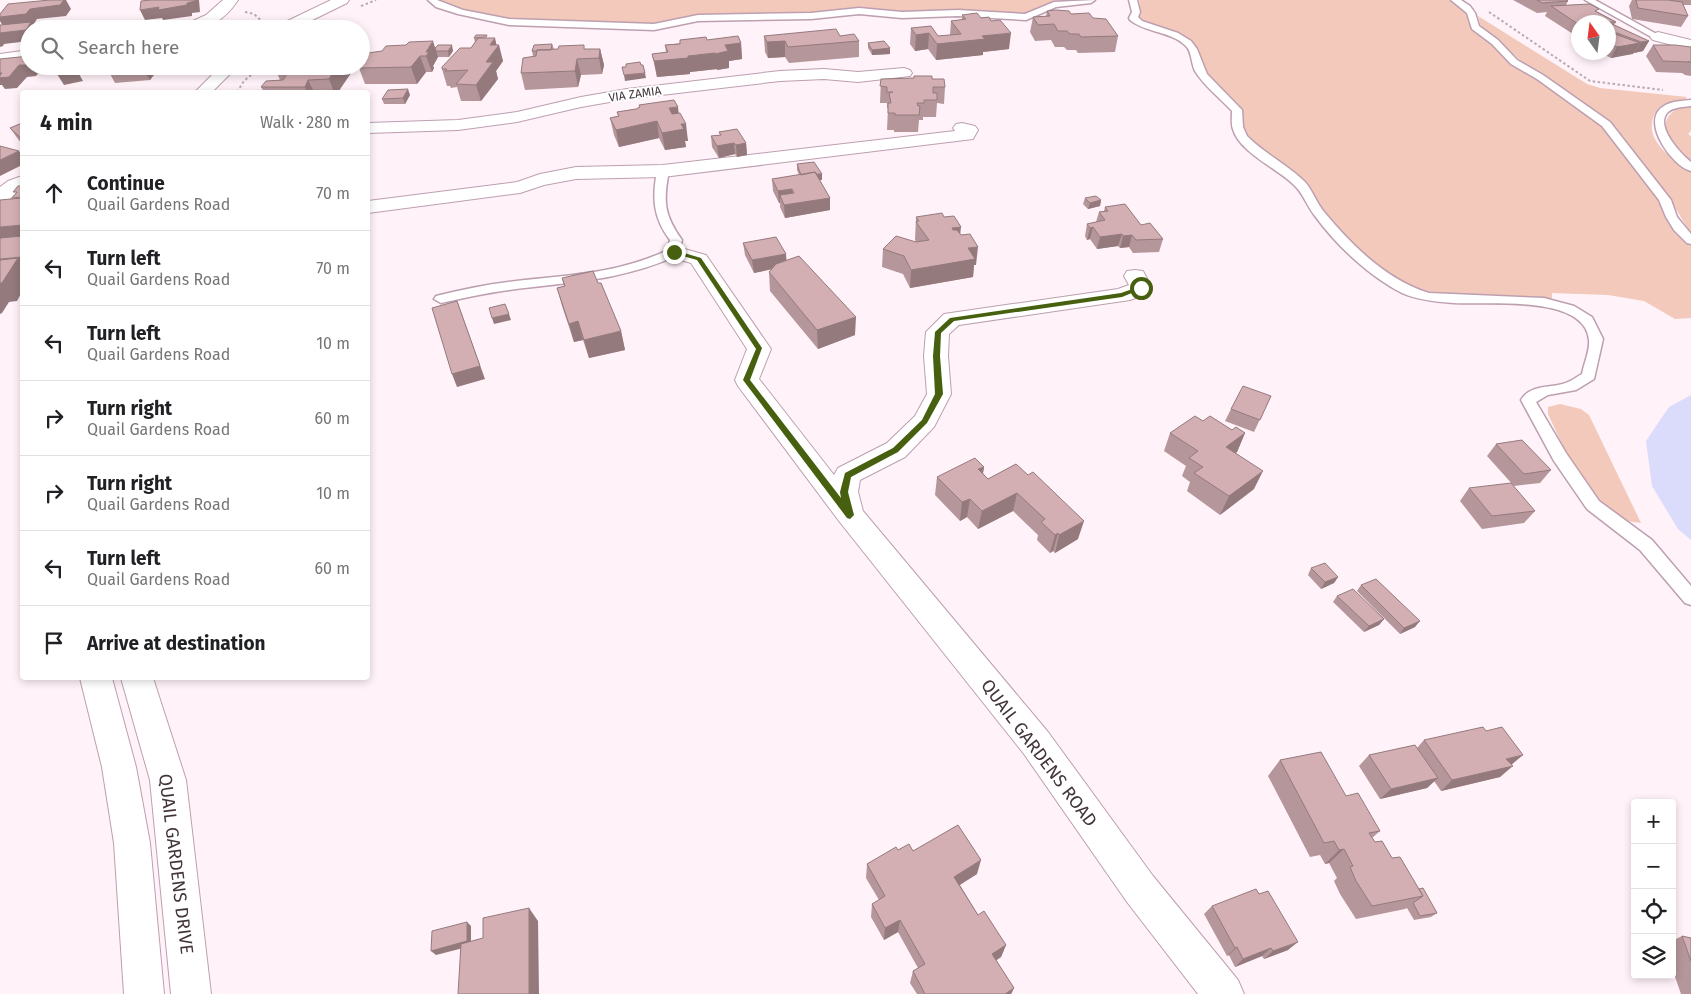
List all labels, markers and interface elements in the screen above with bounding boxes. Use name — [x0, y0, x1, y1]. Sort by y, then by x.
north arrow — [1571, 15, 1616, 60]
search box — [20, 20, 370, 75]
icon: search — [38, 34, 66, 62]
text: Search here — [78, 36, 179, 59]
street label: VIA ZAMIA — [608, 83, 662, 105]
text: 4 min — [40, 110, 93, 136]
text: Walk · 280 m — [260, 113, 350, 132]
text: Continue — [87, 172, 165, 195]
icon: ahead — [40, 179, 68, 207]
text: 70 m — [316, 184, 350, 203]
text: Quail Gardens Road — [87, 195, 230, 214]
route end — [663, 241, 686, 264]
text: Turn left — [87, 247, 161, 270]
icon: left — [40, 254, 68, 282]
text: 70 m — [316, 259, 350, 278]
text: Quail Gardens Road — [87, 270, 230, 289]
route start — [1130, 277, 1153, 300]
text: Turn left — [87, 322, 161, 345]
icon: left — [40, 329, 68, 357]
text: 10 m — [316, 334, 350, 353]
text: Quail Gardens Road — [87, 345, 230, 364]
text: Turn right — [87, 397, 172, 420]
icon: right — [40, 404, 68, 432]
text: 60 m — [315, 409, 350, 428]
text: Quail Gardens Road — [87, 420, 230, 439]
text: Turn right — [87, 472, 172, 495]
icon: right — [40, 479, 68, 507]
text: 10 m — [316, 484, 350, 503]
text: Quail Gardens Road — [87, 495, 230, 514]
text: Turn left — [87, 547, 161, 570]
icon: left — [40, 554, 68, 582]
text: 60 m — [315, 559, 350, 578]
text: Quail Gardens Road — [87, 570, 230, 589]
icon: arrive — [40, 629, 68, 657]
text: Arrive at destination — [87, 632, 266, 655]
street label: QUAIL GARDENS ROAD — [976, 675, 1102, 831]
street label: QUAIL GARDENS DRIVE — [154, 773, 198, 955]
map controls — [1631, 799, 1676, 979]
button: + — [1631, 799, 1676, 844]
button: − — [1631, 844, 1676, 889]
button: locate — [1631, 889, 1676, 934]
button: layers — [1631, 934, 1676, 979]

